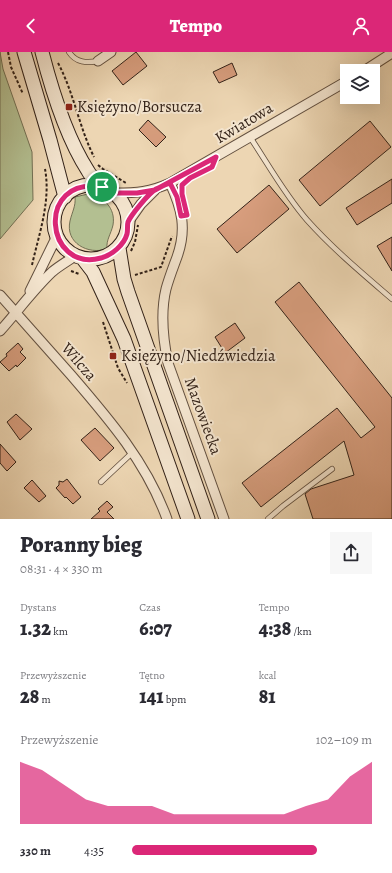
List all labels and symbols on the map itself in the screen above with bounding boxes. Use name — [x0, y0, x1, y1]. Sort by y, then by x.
place label: Księżyno/Borsucza — [77, 96, 202, 118]
street label: Kwiatowa — [211, 97, 278, 149]
marker: Księżyno/Borsucza — [64, 102, 74, 112]
pin — [85, 170, 119, 204]
street label: Wilcza — [56, 337, 102, 386]
place label: Księżyno/Niedźwiedzia — [121, 345, 276, 367]
marker: Księżyno/Niedźwiedzia — [108, 351, 118, 361]
street label: Mazowiecka — [179, 374, 227, 458]

